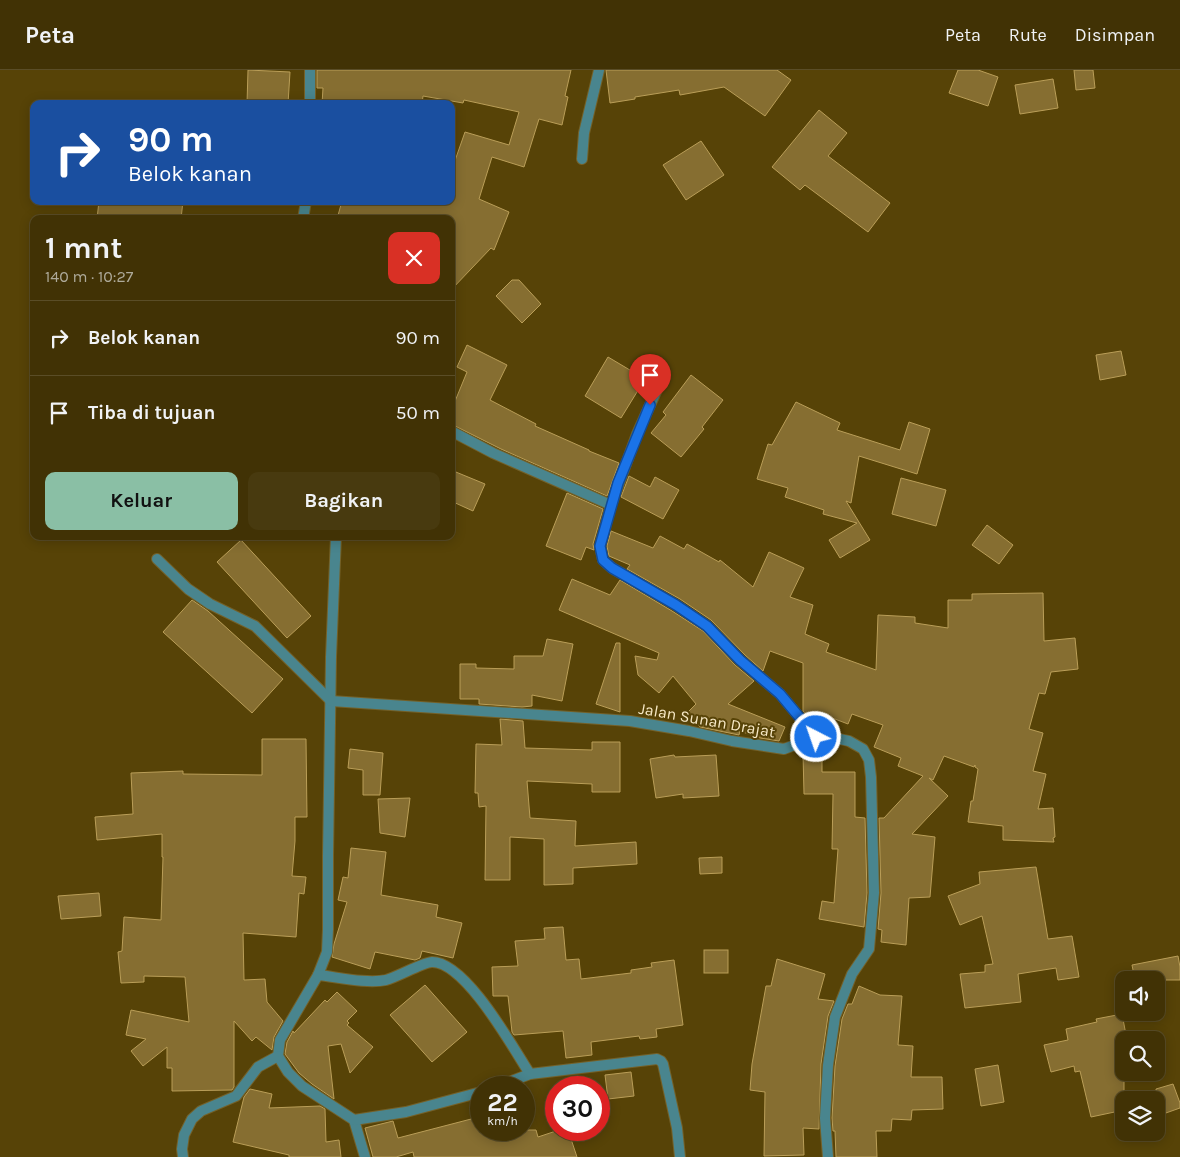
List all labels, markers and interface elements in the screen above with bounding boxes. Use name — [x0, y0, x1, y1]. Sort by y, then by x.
text: Peta — [25, 21, 75, 49]
text: Peta — [945, 24, 981, 46]
text: Rute — [1009, 24, 1047, 46]
text: Disimpan — [1075, 24, 1155, 46]
text: 90 m — [128, 119, 214, 160]
icon: right — [45, 120, 110, 185]
text: Belok kanan — [128, 161, 252, 187]
text: 1 mnt — [45, 230, 122, 266]
button: close — [388, 232, 440, 284]
text: 140 m · 10:27 — [45, 267, 133, 286]
icon: right — [45, 324, 73, 352]
text: Belok kanan — [88, 327, 200, 349]
text: 90 m — [395, 327, 440, 349]
pin — [629, 354, 671, 405]
icon: arrive — [636, 361, 664, 389]
icon: arrive — [45, 399, 73, 427]
text: Tiba di tujuan — [88, 402, 215, 424]
text: 50 m — [396, 402, 440, 424]
button: Keluar — [45, 472, 238, 530]
button: Bagikan — [248, 472, 440, 530]
street label: Jalan Sunan Drajat — [637, 699, 777, 741]
position arrow — [789, 710, 841, 762]
map controls — [1115, 971, 1165, 1141]
button: sound — [1115, 971, 1165, 1021]
button: search — [1115, 1031, 1165, 1081]
speed limit sign: 30 — [545, 1076, 610, 1141]
text: 22 — [487, 1088, 518, 1117]
button: layers — [1115, 1091, 1165, 1141]
text: km/h — [487, 1114, 518, 1128]

